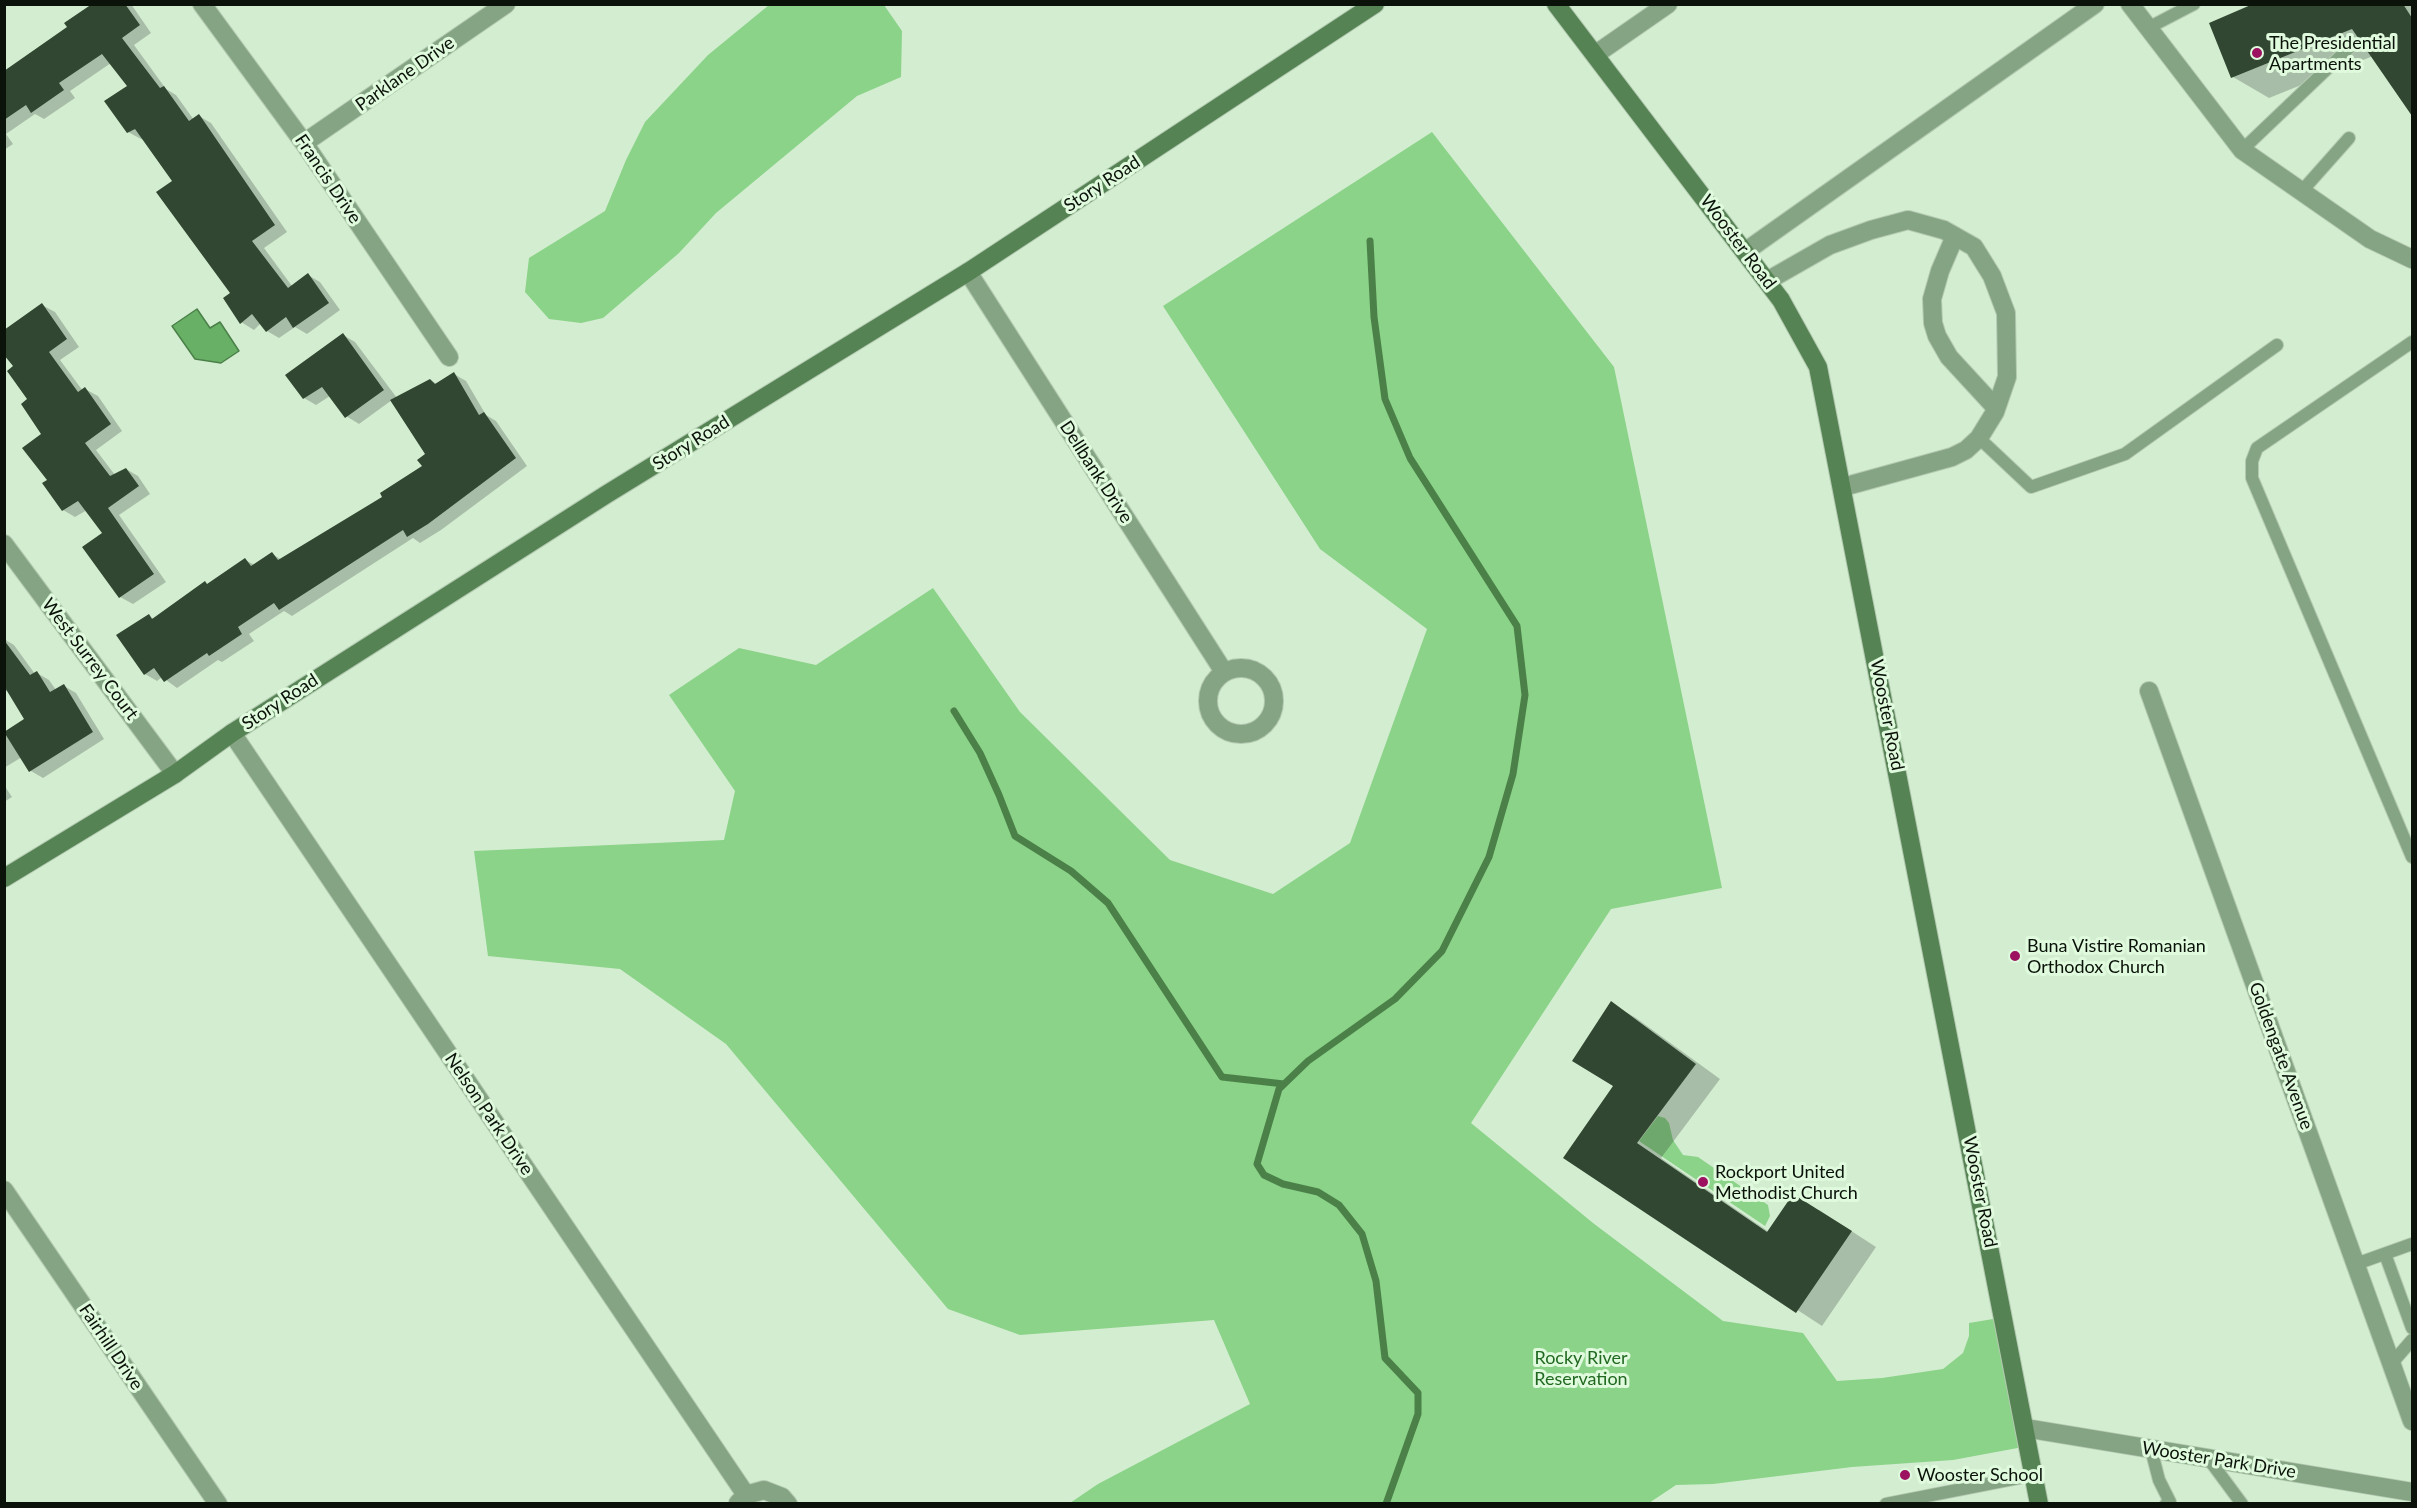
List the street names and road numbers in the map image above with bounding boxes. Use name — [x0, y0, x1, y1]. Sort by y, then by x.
street label: Parklane Drive — [352, 32, 458, 116]
street label: Francis Drive — [290, 130, 366, 228]
street label: Story Road — [1060, 151, 1144, 217]
street label: Wooster Road — [1695, 190, 1781, 294]
street label: Story Road — [649, 411, 733, 475]
street label: Dellbank Drive — [1055, 417, 1137, 527]
street label: West Surrey Court — [37, 594, 143, 724]
street label: Wooster Road — [1866, 658, 1908, 772]
street label: Story Road — [238, 669, 322, 735]
street label: Goldengate Avenue — [2244, 979, 2318, 1133]
street label: Nelson Park Drive — [440, 1049, 538, 1179]
street label: Wooster Road — [1959, 1135, 2001, 1249]
street label: Fairhill Drive — [74, 1300, 148, 1394]
street label: Wooster Park Drive — [2140, 1437, 2298, 1483]

